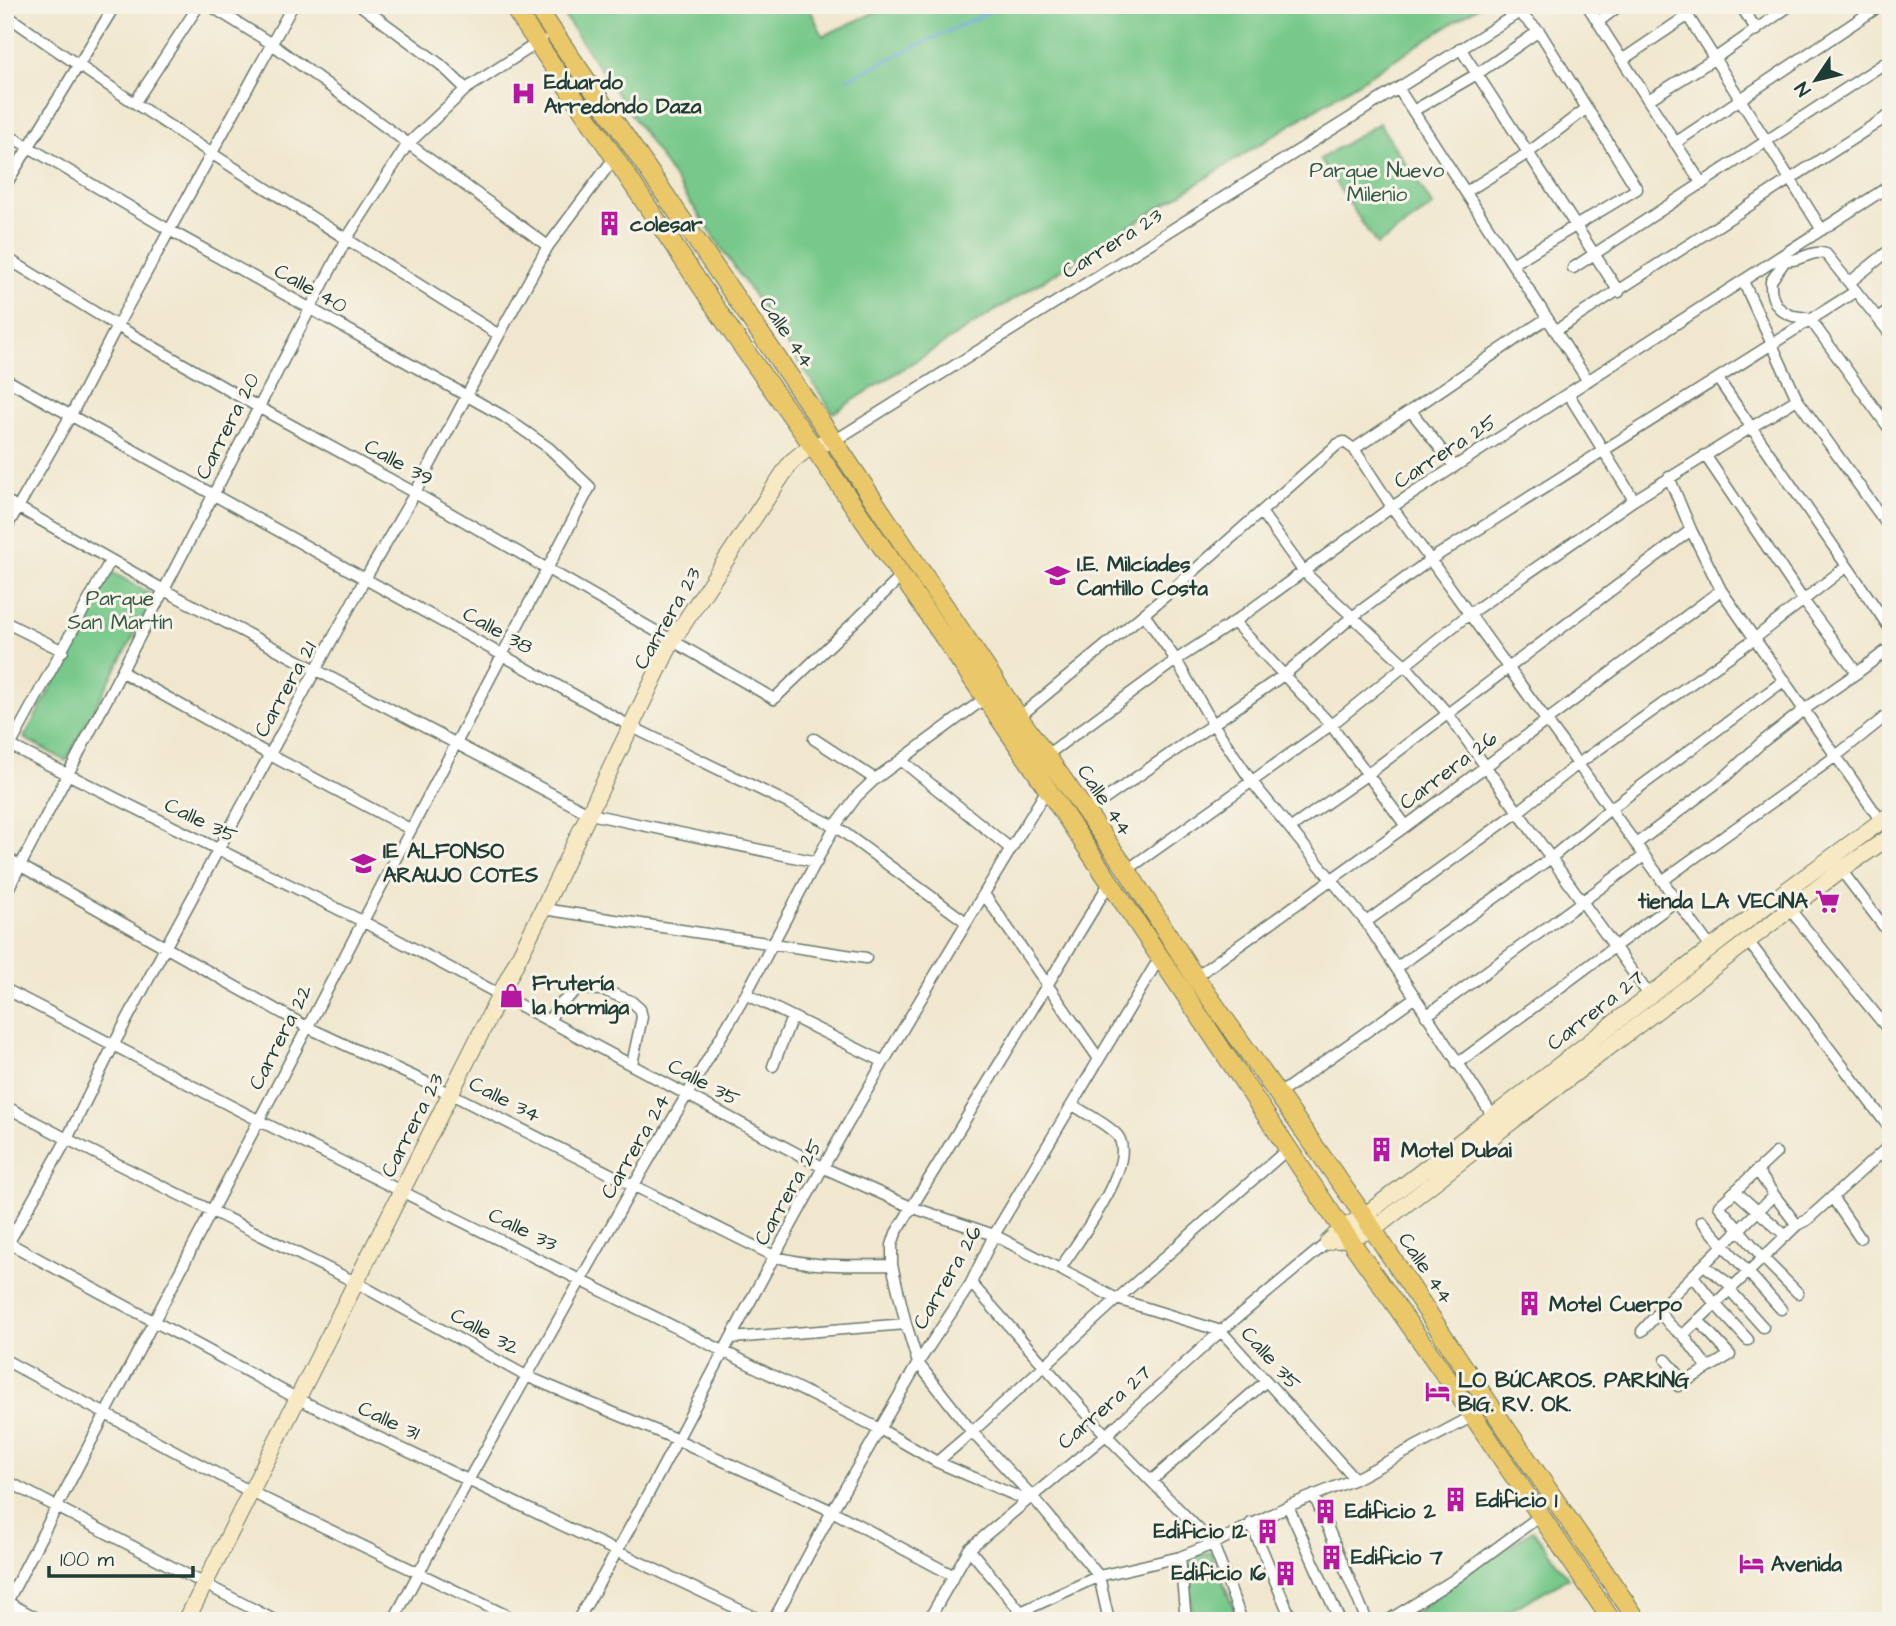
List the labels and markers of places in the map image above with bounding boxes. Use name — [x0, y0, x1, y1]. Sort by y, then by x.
place label: Eduardo Arredondo Daza — [544, 68, 702, 121]
hospital icon: Eduardo Arredondo Daza — [510, 80, 538, 108]
building icon: colesar — [596, 210, 624, 238]
place label: colesar — [630, 210, 703, 239]
place label: I.E. Milcíades Cantillo Costa — [1077, 550, 1208, 603]
school or university icon: I.E. Milcíades Cantillo Costa — [1043, 562, 1071, 590]
place label: IE ALFONSO ARAUJO COTES — [383, 837, 539, 890]
school or university icon: IE ALFONSO ARAUJO COTES — [349, 849, 377, 877]
place label: tienda LA VECINA — [1637, 887, 1809, 916]
supermarket icon: tienda LA VECINA — [1814, 887, 1842, 915]
place label: Frutería la hormiga — [532, 969, 630, 1024]
shop icon: Frutería la hormiga — [498, 981, 526, 1009]
building icon: Motel Dubai — [1367, 1136, 1395, 1164]
place label: Motel Dubai — [1401, 1136, 1513, 1165]
building icon: Motel Cuerpo — [1515, 1290, 1543, 1318]
place label: Motel Cuerpo — [1549, 1290, 1682, 1320]
place label: LO BÚCAROS. PARKING BIG. RV. OK. — [1458, 1366, 1690, 1419]
hotel icon: LO BÚCAROS. PARKING BIG. RV. OK. — [1424, 1378, 1452, 1406]
building icon: Edificio 1 — [1442, 1486, 1470, 1514]
place label: Edificio 1 — [1476, 1486, 1558, 1515]
building icon: Edificio 2 — [1311, 1497, 1339, 1525]
place label: Edificio 2 — [1345, 1497, 1437, 1526]
place label: Edificio 12 — [1154, 1517, 1248, 1546]
building icon: Edificio 12 — [1253, 1517, 1281, 1545]
building icon: Edificio 7 — [1317, 1543, 1345, 1571]
place label: Edificio 7 — [1351, 1543, 1443, 1572]
hotel icon: Avenida — [1737, 1550, 1765, 1578]
place label: Avenida — [1771, 1550, 1842, 1579]
place label: Edificio 16 — [1171, 1559, 1267, 1588]
building icon: Edificio 16 — [1272, 1559, 1300, 1587]

